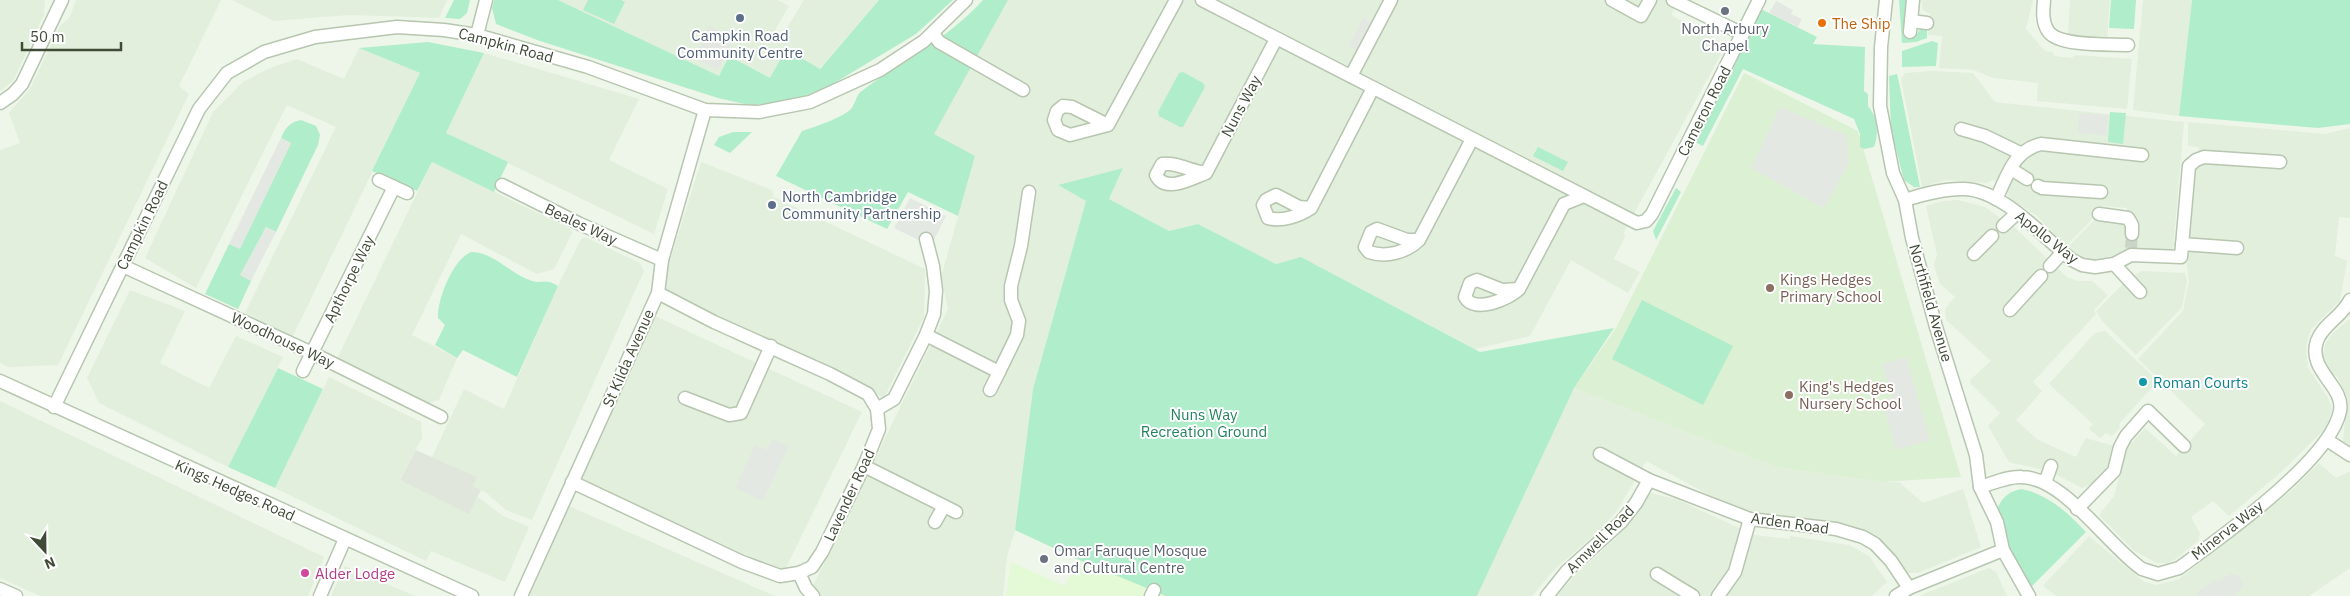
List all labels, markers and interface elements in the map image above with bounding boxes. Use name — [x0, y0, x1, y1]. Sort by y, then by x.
marker: North Arbury Chapel — [1719, 5, 1731, 17]
marker: Campkin Road Community Centre — [734, 12, 746, 24]
place label: The Ship — [1832, 14, 1891, 33]
marker: The Ship — [1816, 17, 1828, 29]
place label: North Arbury Chapel — [1681, 19, 1769, 55]
scale bar — [22, 20, 121, 52]
street label: Campkin Road — [457, 23, 555, 67]
place label: Campkin Road Community Centre — [677, 26, 803, 62]
text: 50 m — [30, 27, 65, 46]
street label: Cameron Road — [1673, 63, 1735, 159]
street label: Nuns Way — [1217, 71, 1265, 140]
street label: Campkin Road — [112, 177, 172, 273]
place label: North Cambridge Community Partnership — [782, 187, 941, 223]
street label: Beales Way — [542, 199, 621, 249]
marker: North Cambridge Community Partnership — [766, 199, 778, 211]
street label: Apollo Way — [2011, 206, 2083, 268]
street label: Apthorpe Way — [320, 232, 379, 326]
street label: Northfield Avenue — [1905, 242, 1957, 364]
place label: Kings Hedges Primary School — [1780, 270, 1882, 306]
marker: Kings Hedges Primary School — [1764, 282, 1776, 294]
street label: St Kilda Avenue — [598, 306, 658, 410]
street label: Woodhouse Way — [228, 308, 338, 372]
place label: Roman Courts — [2153, 373, 2248, 392]
marker: Roman Courts — [2137, 376, 2149, 388]
place label: King's Hedges Nursery School — [1799, 377, 1902, 413]
marker: King's Hedges Nursery School — [1783, 389, 1795, 401]
park label: Nuns Way Recreation Ground — [1141, 405, 1267, 441]
street label: Lavender Road — [819, 446, 879, 544]
street label: Kings Hedges Road — [172, 455, 298, 525]
street label: Minerva Way — [2187, 496, 2267, 564]
street label: Amwell Road — [1562, 501, 1638, 577]
street label: Arden Road — [1750, 508, 1830, 538]
north arrow — [20, 526, 70, 576]
place label: Omar Faruque Mosque and Cultural Centre — [1054, 541, 1207, 577]
text: N — [42, 553, 58, 573]
marker: Omar Faruque Mosque and Cultural Centre — [1038, 553, 1050, 565]
place label: Alder Lodge — [315, 564, 395, 583]
marker: Alder Lodge — [299, 567, 311, 579]

